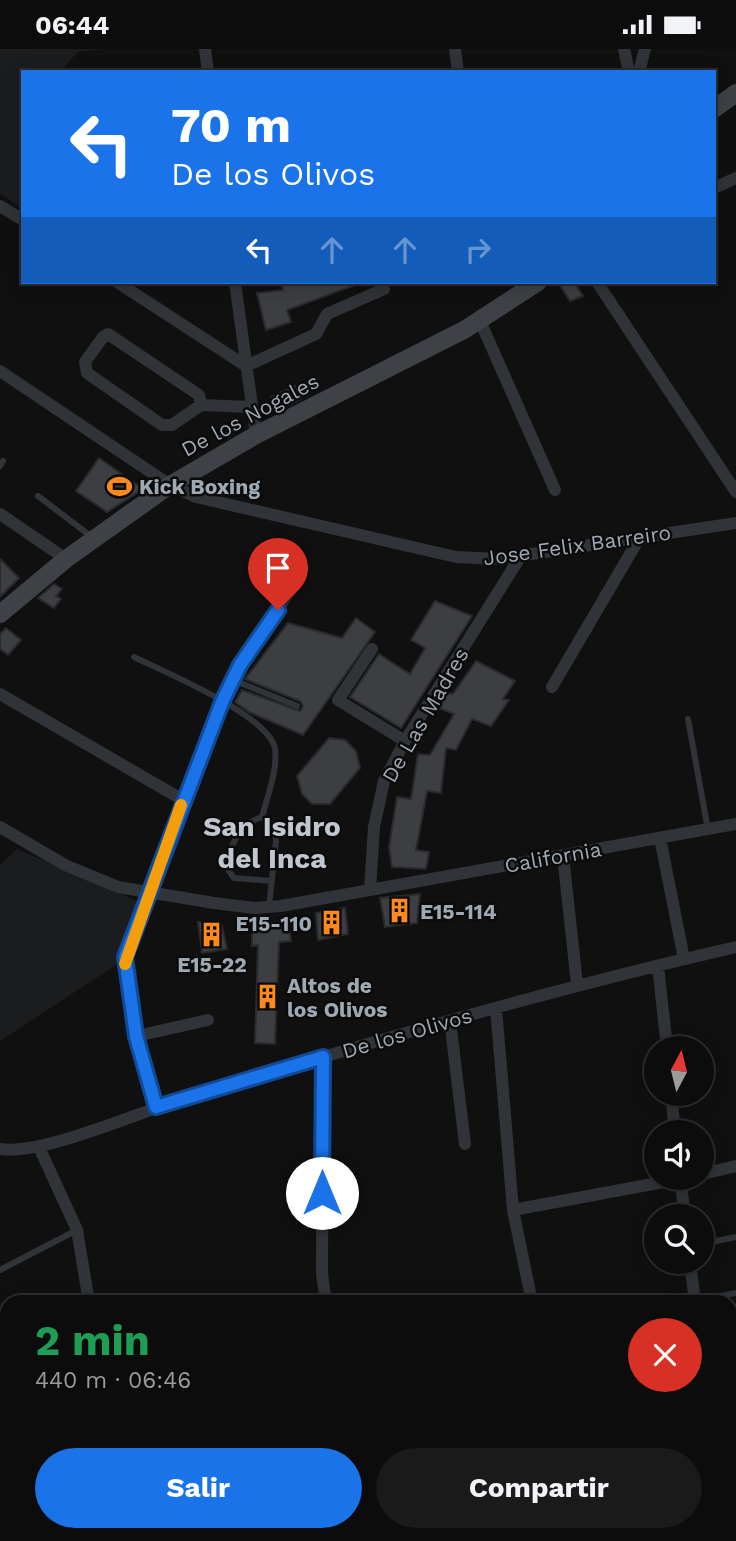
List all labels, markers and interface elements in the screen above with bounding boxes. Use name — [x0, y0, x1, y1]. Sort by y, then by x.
text: 06:44 — [35, 10, 109, 40]
text: 70 m — [171, 96, 291, 154]
icon: left — [56, 98, 147, 189]
text: De los Olivos — [171, 155, 375, 193]
icon: left — [240, 231, 278, 269]
icon: ahead — [313, 231, 351, 269]
icon: ahead — [386, 231, 424, 269]
icon: right — [459, 231, 497, 269]
street label: De los Nogales — [177, 368, 323, 462]
sports icon: Kick Boxing — [105, 472, 133, 500]
place label: Kick Boxing — [139, 474, 260, 499]
street label: Jose Felix Barreiro — [482, 519, 672, 571]
pin — [248, 538, 308, 610]
icon: arrive — [259, 549, 297, 587]
street label: De Las Madres — [376, 643, 474, 787]
district label: San Isidro del Inca — [203, 810, 341, 875]
street label: California — [503, 836, 603, 878]
building icon: E15-114 — [386, 897, 414, 925]
place label: E15-114 — [420, 899, 496, 924]
building icon: E15-110 — [318, 909, 346, 937]
place label: E15-110 — [236, 911, 312, 936]
building icon: E15-22 — [198, 921, 226, 949]
place label: E15-22 — [177, 952, 247, 977]
place label: Altos de los Olivos — [287, 973, 387, 1022]
building icon: Altos de los Olivos — [253, 983, 281, 1011]
street label: De los Olivos — [339, 1003, 475, 1063]
north arrow — [644, 1036, 714, 1106]
map controls — [644, 1036, 714, 1274]
button: sound — [644, 1120, 714, 1190]
position arrow — [285, 1156, 359, 1230]
button: search — [644, 1204, 714, 1274]
text: 2 min — [35, 1316, 150, 1365]
button: close — [628, 1318, 702, 1392]
text: 440 m · 06:46 — [35, 1367, 191, 1394]
button: Salir — [35, 1448, 362, 1528]
button: Compartir — [376, 1448, 702, 1528]

